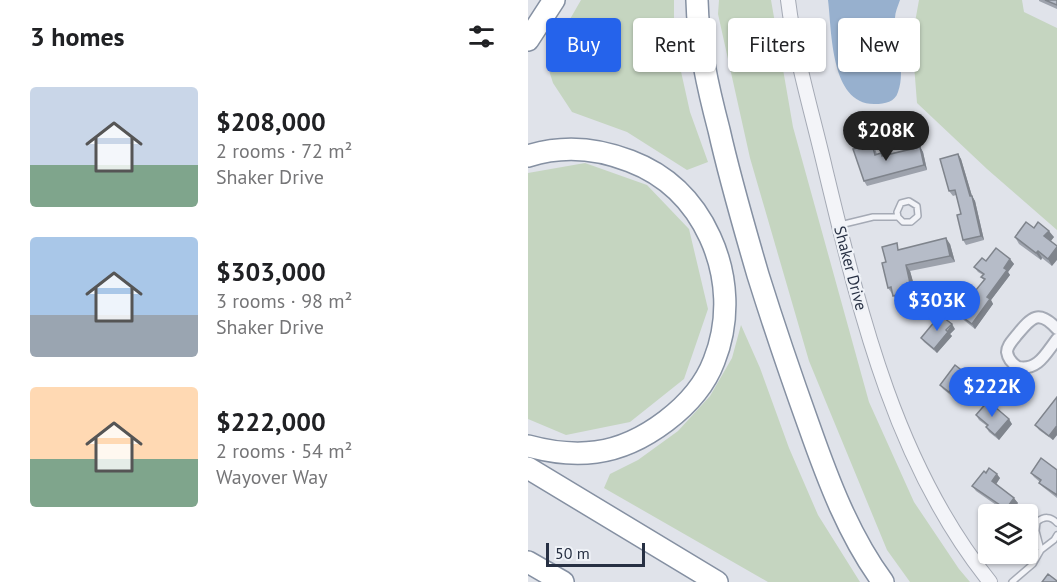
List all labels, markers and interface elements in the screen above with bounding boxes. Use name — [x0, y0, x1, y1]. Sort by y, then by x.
chip: Buy — [546, 18, 621, 72]
chip: Rent — [633, 18, 716, 72]
chip: Filters — [728, 18, 826, 72]
chip: New — [838, 18, 920, 72]
text: 3 homes — [30, 20, 125, 53]
icon: filters — [465, 20, 498, 53]
text: $208,000 — [216, 105, 326, 138]
icon: home — [78, 111, 150, 183]
pin: $208K — [844, 111, 928, 162]
text: $208K — [857, 117, 915, 143]
text: 2 rooms · 72 m² — [216, 138, 352, 164]
text: Shaker Drive — [216, 164, 324, 190]
street label: Shaker Drive — [830, 224, 872, 312]
text: $303,000 — [216, 255, 326, 288]
icon: home — [78, 261, 150, 333]
pin: $303K — [895, 281, 979, 332]
text: $303K — [908, 287, 966, 313]
text: 3 rooms · 98 m² — [216, 288, 352, 314]
text: Shaker Drive — [216, 314, 324, 340]
pin: $222K — [950, 367, 1034, 418]
text: $222K — [963, 373, 1021, 399]
text: $222,000 — [216, 405, 326, 438]
icon: home — [78, 411, 150, 483]
text: 2 rooms · 54 m² — [216, 438, 352, 464]
text: Wayover Way — [216, 464, 328, 490]
map controls — [978, 504, 1038, 564]
button: layers — [978, 504, 1038, 564]
scale bar — [546, 540, 645, 568]
text: 50 m — [555, 543, 590, 563]

